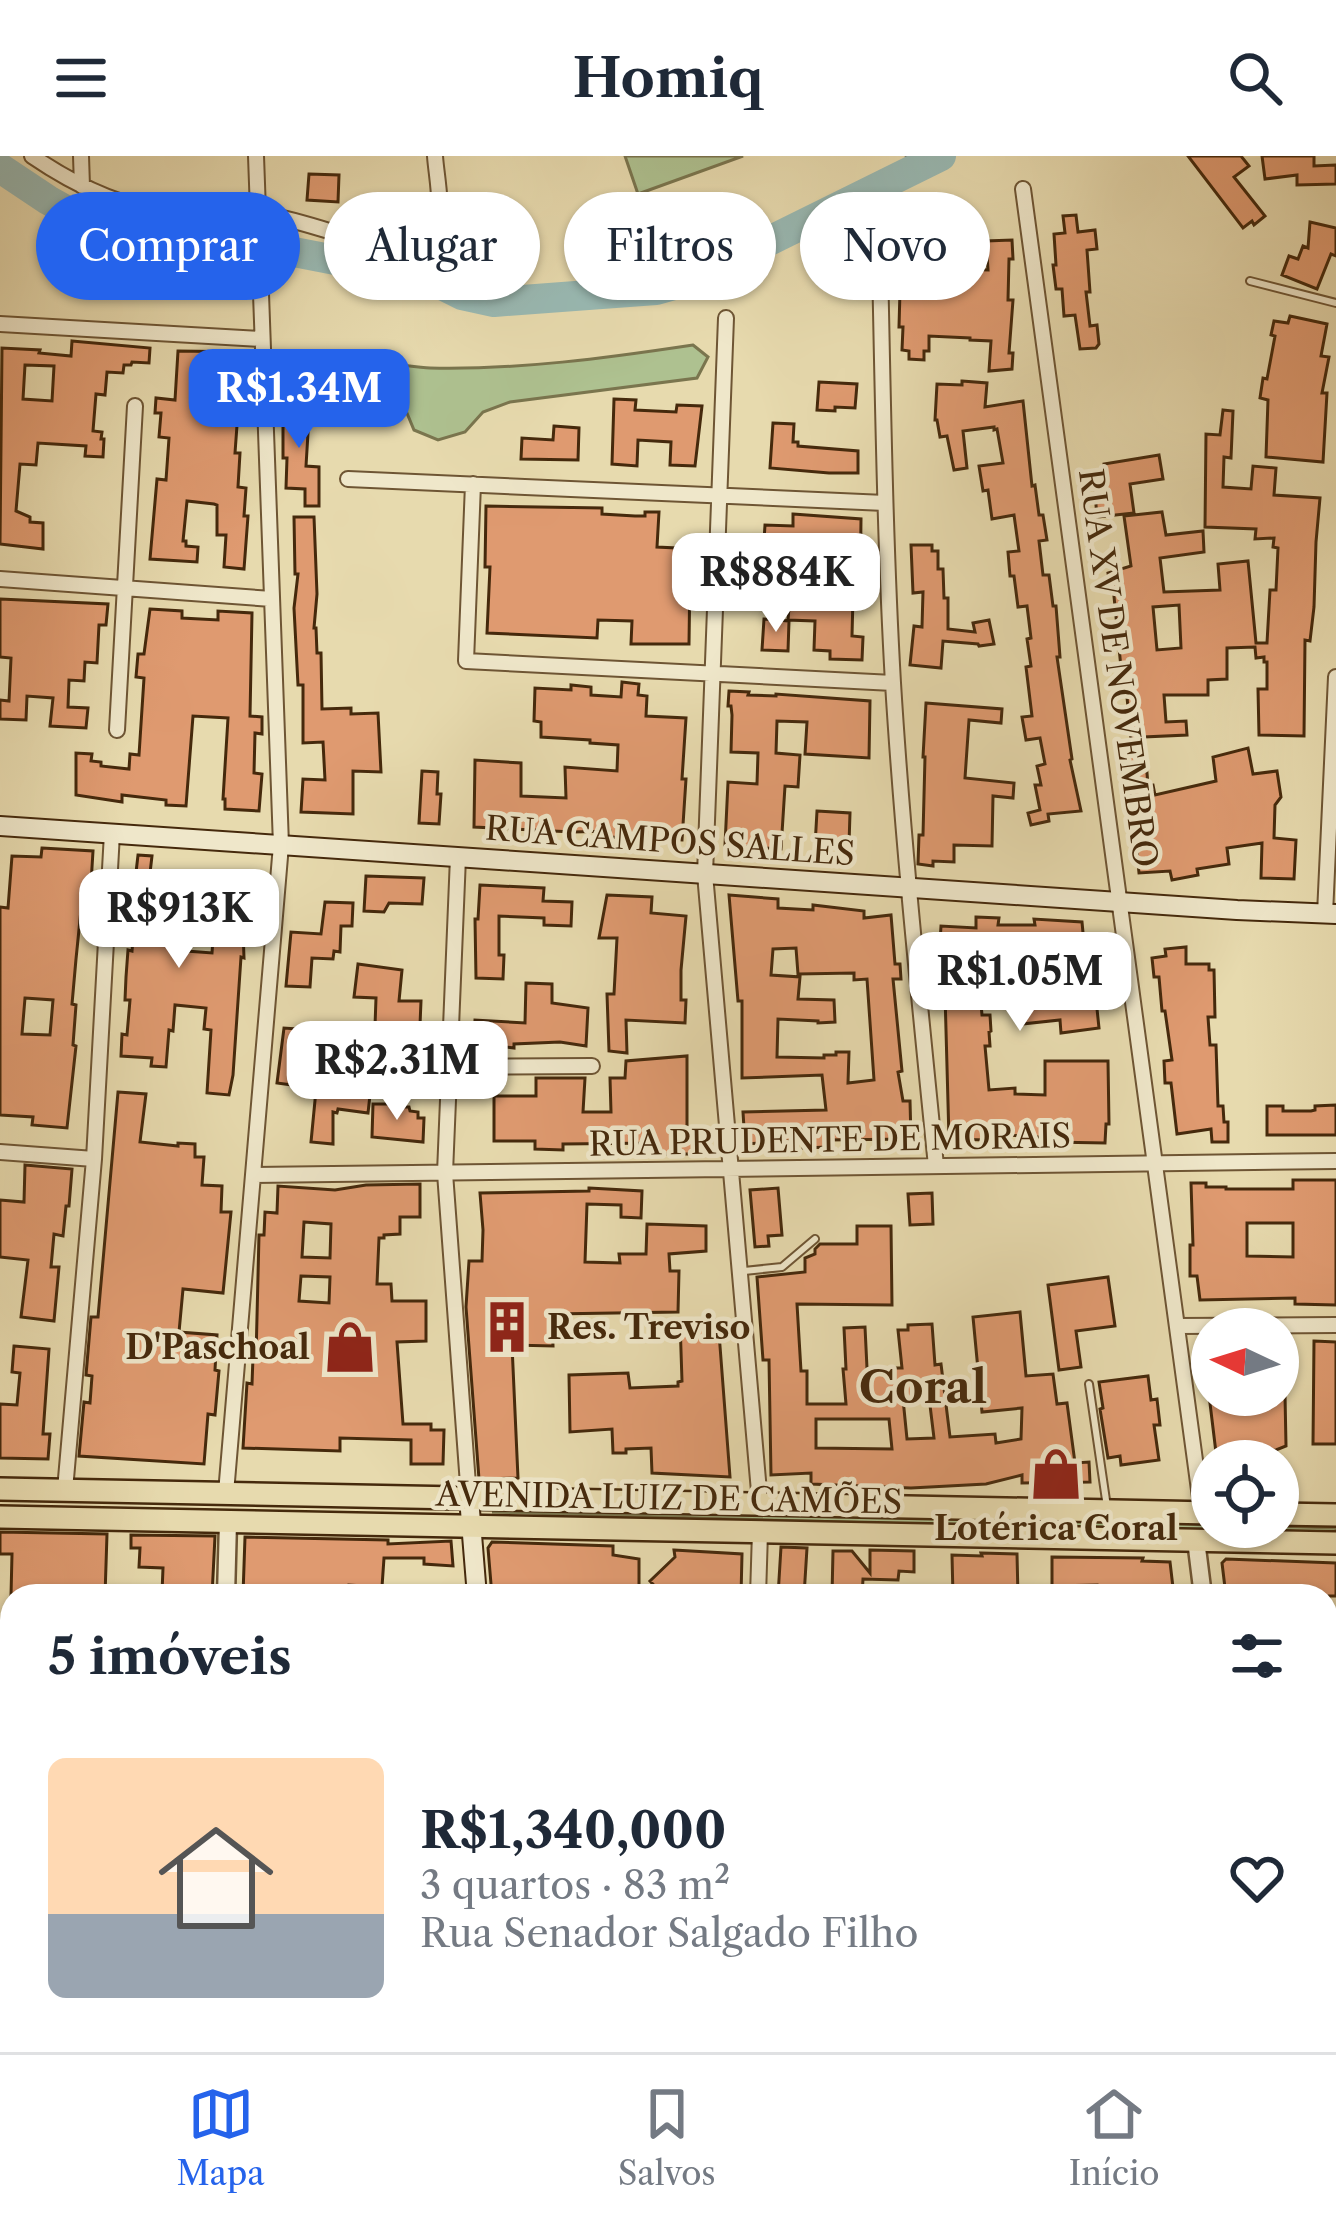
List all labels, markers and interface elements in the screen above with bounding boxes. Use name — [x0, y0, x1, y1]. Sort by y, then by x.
icon: menu — [48, 45, 114, 111]
text: Homiq — [573, 45, 763, 111]
icon: search — [1222, 45, 1288, 111]
chip: Comprar — [36, 192, 300, 300]
chip: Alugar — [324, 192, 540, 300]
chip: Filtros — [564, 192, 776, 300]
chip: Novo — [800, 192, 990, 300]
pin: R$1.34M — [188, 349, 410, 451]
text: R$1.34M — [216, 364, 382, 412]
street label: RUA XV DE NOVEMBRO — [1070, 466, 1166, 870]
pin: R$884K — [678, 533, 874, 635]
text: R$884K — [699, 548, 853, 596]
street label: RUA CAMPOS SALLES — [484, 808, 856, 874]
pin: R$913K — [81, 869, 277, 971]
text: R$913K — [106, 884, 252, 932]
pin: R$1.05M — [909, 932, 1131, 1034]
text: R$1.05M — [936, 947, 1104, 995]
pin: R$2.31M — [286, 1021, 508, 1123]
text: R$2.31M — [314, 1036, 480, 1084]
street label: RUA PRUDENTE DE MORAIS — [589, 1115, 1071, 1165]
building icon: Res. Treviso — [478, 1298, 536, 1356]
place label: Res. Treviso — [547, 1307, 751, 1348]
north arrow — [1191, 1308, 1299, 1416]
map controls — [1191, 1308, 1299, 1548]
shop icon: D'Paschoal — [321, 1318, 379, 1376]
place label: D'Paschoal — [125, 1327, 310, 1368]
district label: Coral — [859, 1359, 987, 1415]
button: locate — [1191, 1440, 1299, 1548]
shop icon: Lotérica Coral — [1027, 1445, 1085, 1503]
street label: AVENIDA LUIZ DE CAMÕES — [434, 1473, 903, 1523]
place label: Lotérica Coral — [934, 1508, 1178, 1549]
icon: filters — [1224, 1623, 1290, 1689]
text: 5 imóveis — [48, 1625, 292, 1687]
text: R$1,340,000 — [420, 1799, 727, 1861]
icon: home — [144, 1806, 288, 1950]
icon: heart — [1224, 1845, 1290, 1911]
text: 3 quartos · 83 m² — [420, 1861, 730, 1909]
text: Rua Senador Salgado Filho — [420, 1909, 918, 1957]
tab: Mapa — [176, 2081, 265, 2194]
tab: Salvos — [618, 2081, 716, 2194]
tab: Início — [1069, 2081, 1159, 2194]

